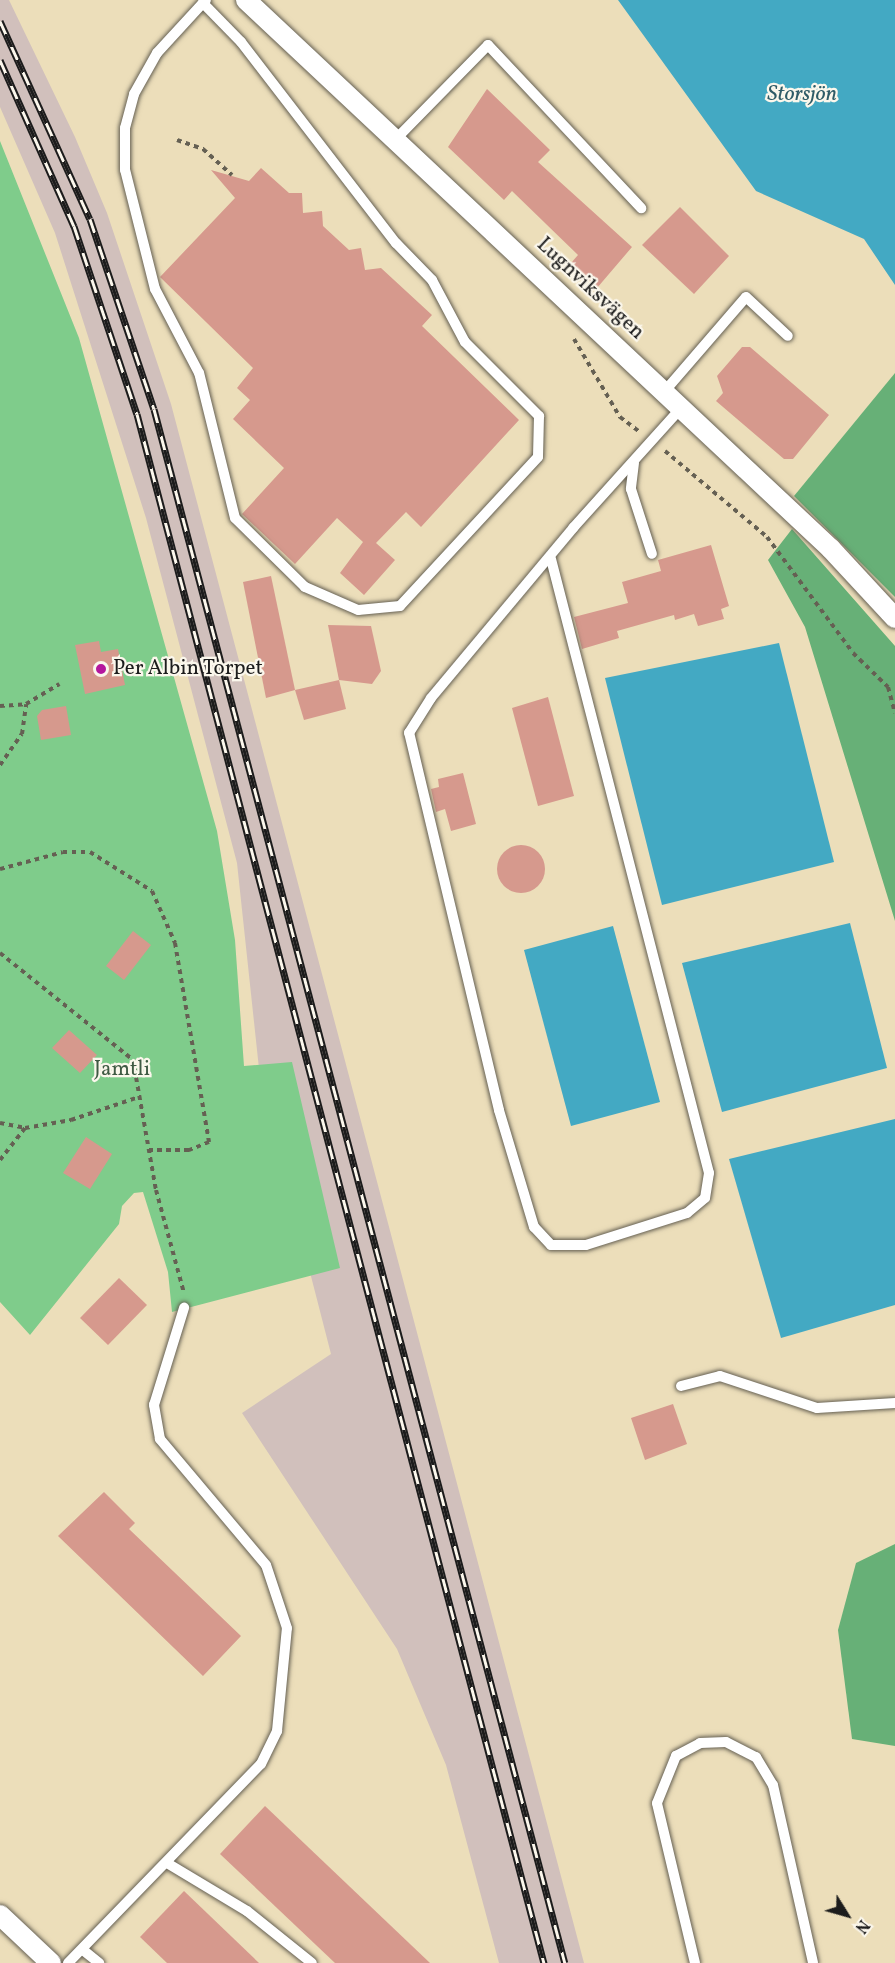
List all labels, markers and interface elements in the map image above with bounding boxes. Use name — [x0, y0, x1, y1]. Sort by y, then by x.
water label: Storsjön — [767, 82, 837, 108]
street label: Lugnviksvägen — [531, 233, 649, 345]
place label: Per Albin Torpet — [113, 656, 263, 682]
marker: Per Albin Torpet — [94, 662, 108, 676]
park label: Jamtli — [94, 1057, 150, 1083]
north arrow — [817, 1885, 877, 1945]
text: N — [849, 1915, 874, 1937]

